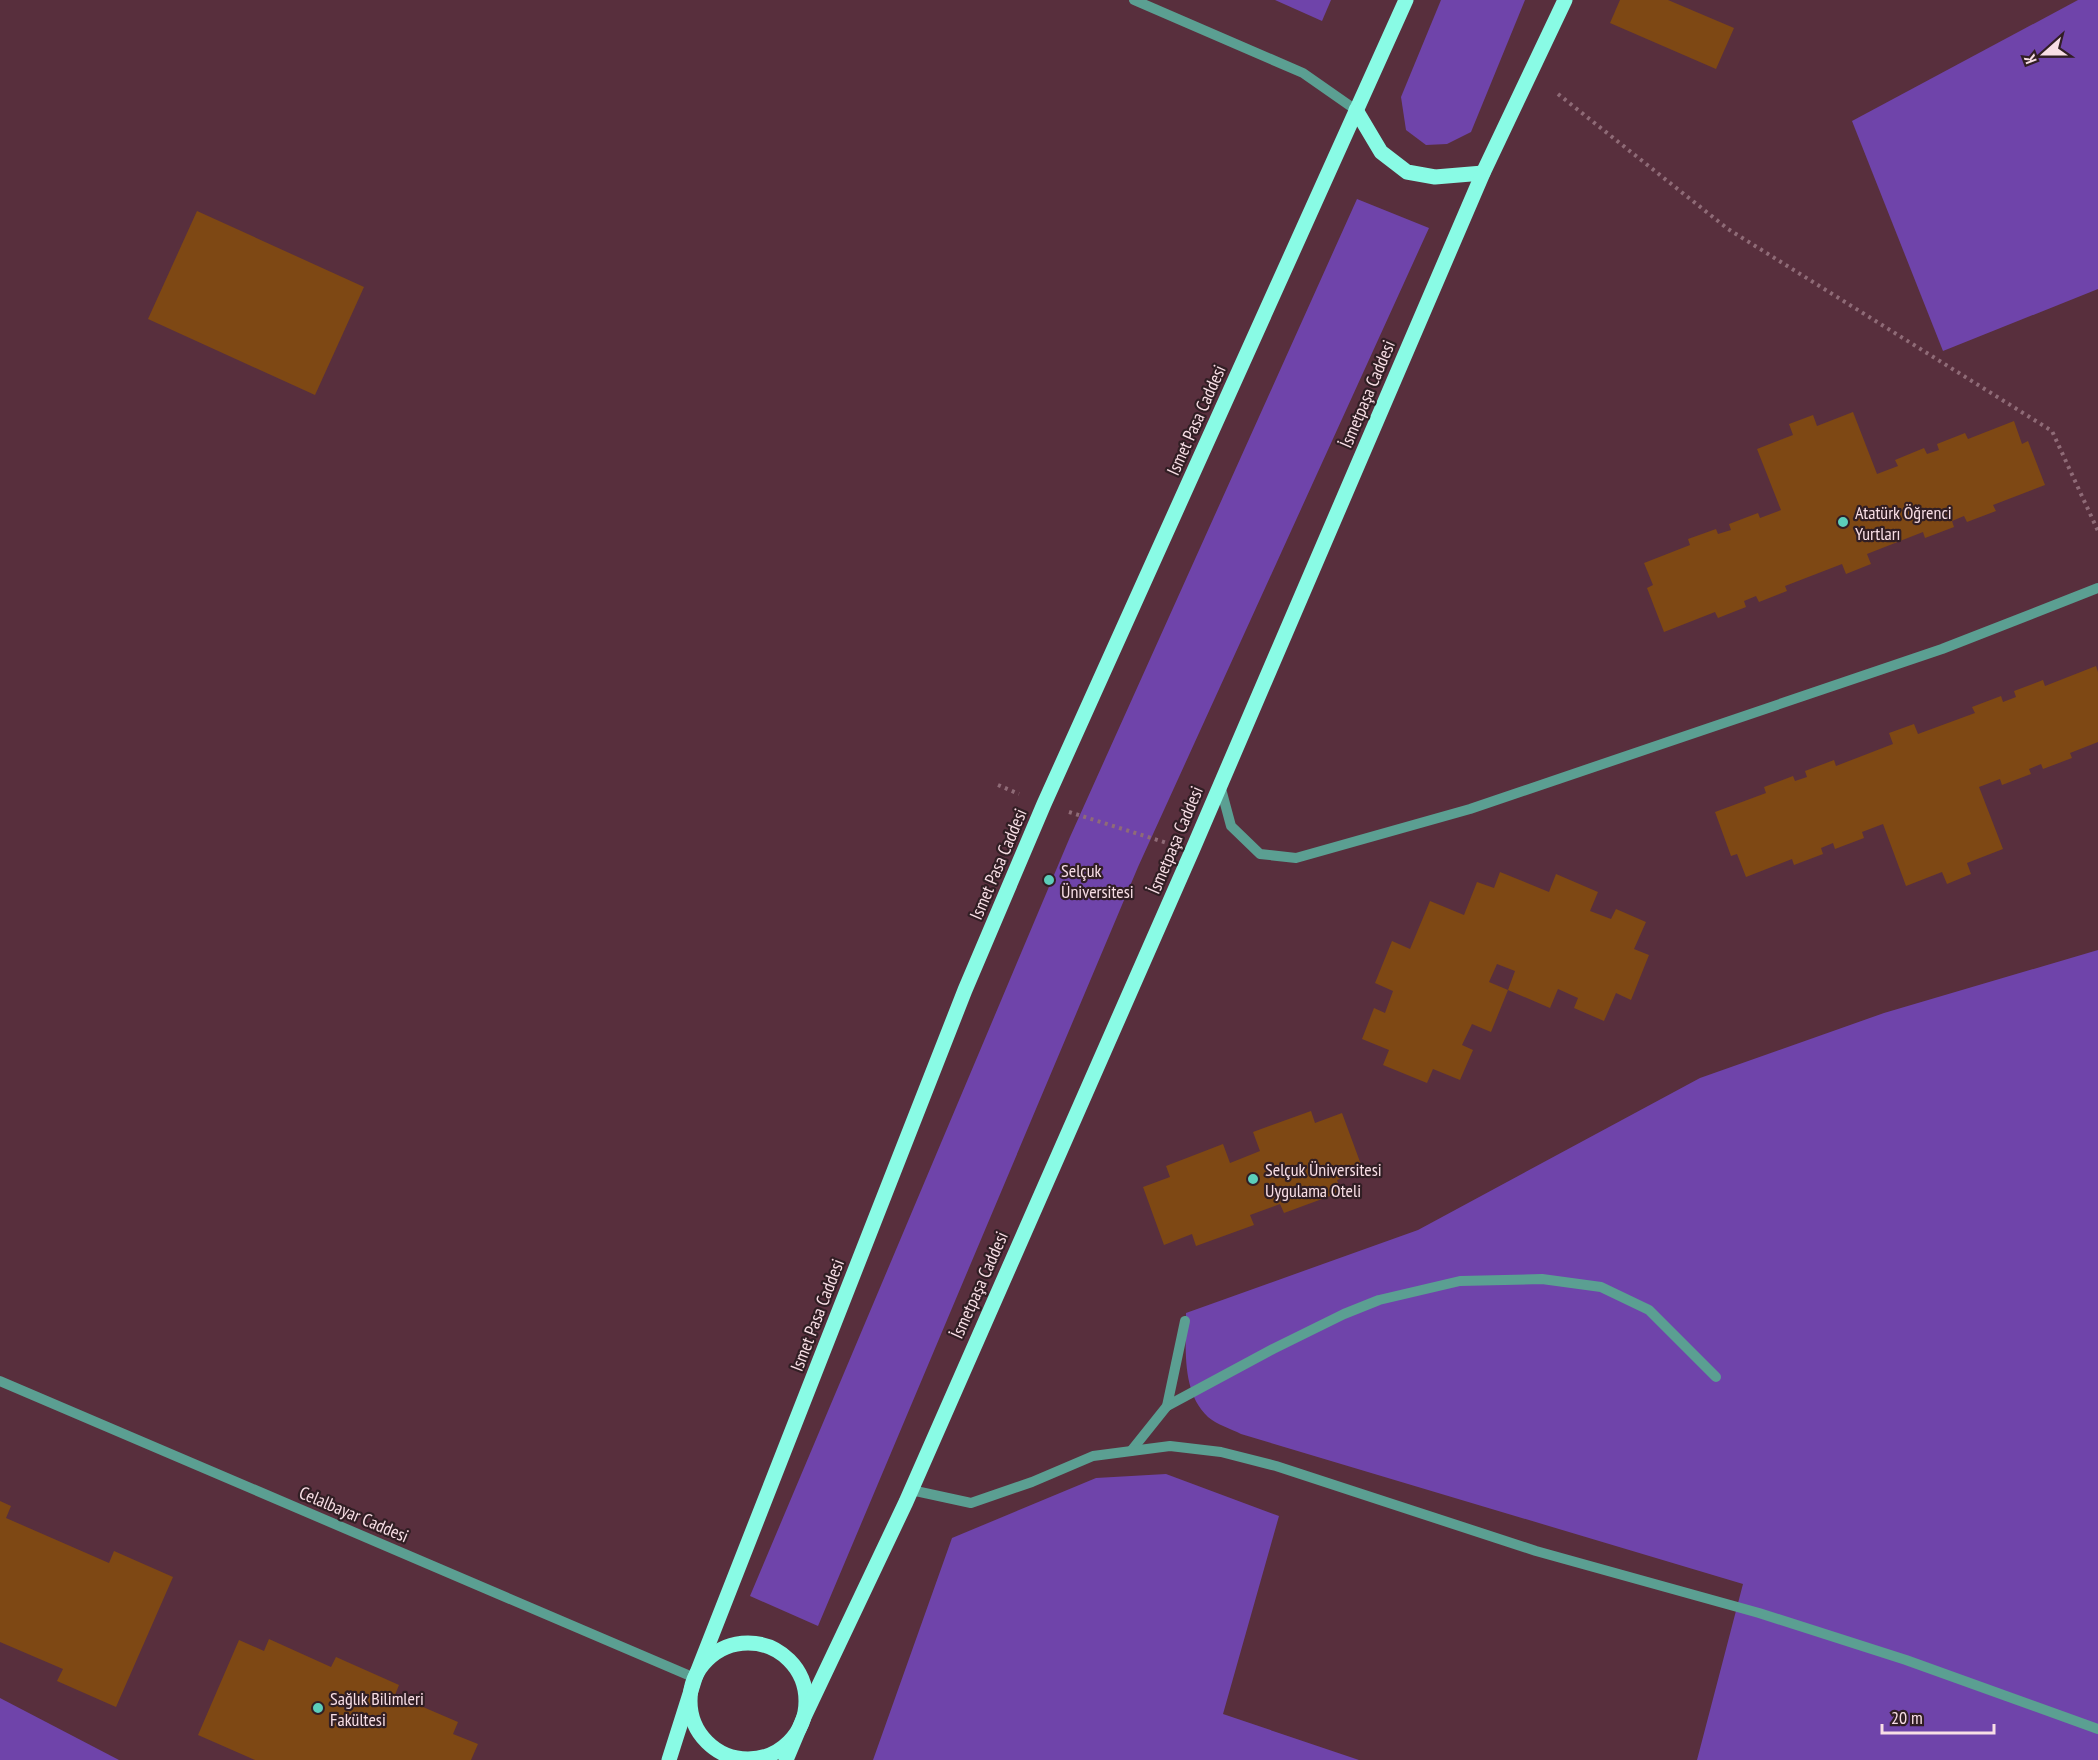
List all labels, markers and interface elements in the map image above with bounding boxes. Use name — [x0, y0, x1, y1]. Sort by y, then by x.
north arrow — [2014, 24, 2074, 84]
text: K — [2019, 51, 2041, 67]
street label: İsmetpaşa Caddesi — [1334, 337, 1400, 451]
street label: Ismet Pasa Caddesi — [1161, 361, 1231, 479]
place label: Atatürk Öğrenci Yurtları — [1855, 501, 1952, 545]
marker: Atatürk Öğrenci Yurtları — [1836, 515, 1850, 529]
street label: İsmetpaşa Caddesi — [1142, 783, 1208, 897]
street label: Ismet Pasa Caddesi — [964, 805, 1032, 923]
place label: Selçuk Üniversitesi — [1061, 859, 1134, 903]
marker: Selçuk Üniversitesi — [1042, 873, 1056, 887]
place label: Selçuk Üniversitesi Uygulama Oteli — [1265, 1158, 1382, 1202]
marker: Selçuk Üniversitesi Uygulama Oteli — [1246, 1172, 1260, 1186]
street label: İsmetpaşa Caddesi — [945, 1228, 1013, 1342]
street label: Ismet Pasa Caddesi — [785, 1256, 849, 1374]
street label: Celalbayar Caddesi — [296, 1481, 412, 1547]
place label: Sağlık Bilimleri Fakültesi — [330, 1687, 424, 1731]
scale bar — [1882, 1697, 1994, 1735]
marker: Sağlık Bilimleri Fakültesi — [311, 1701, 325, 1715]
text: 20 m — [1891, 1706, 1923, 1729]

